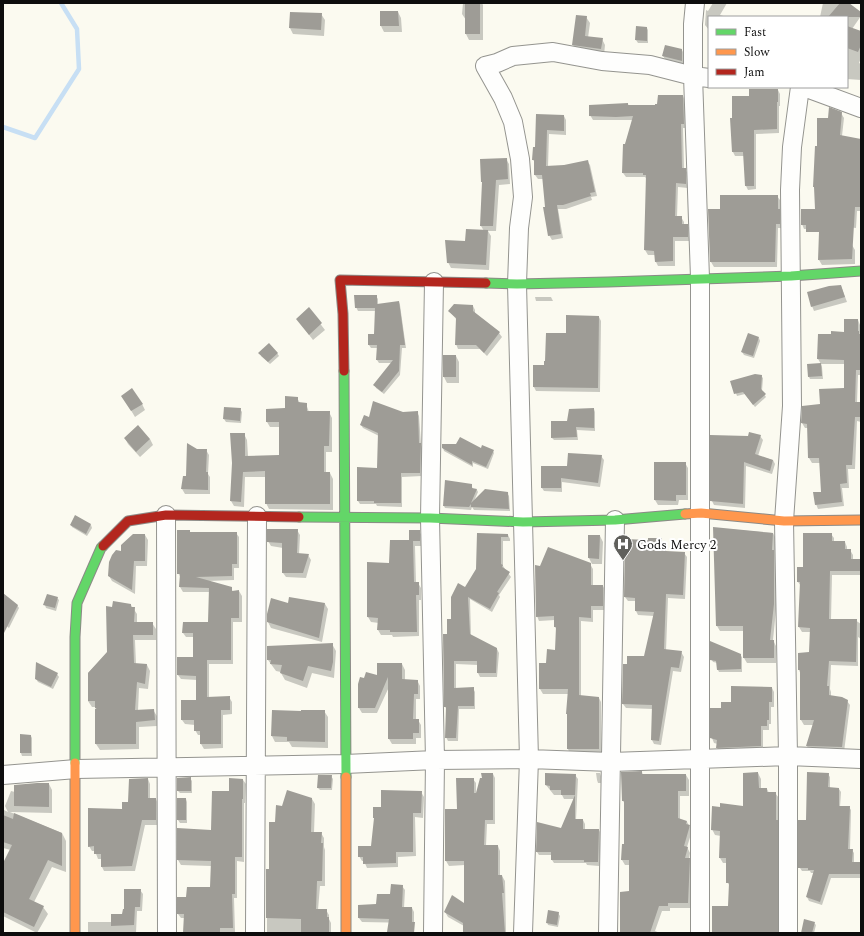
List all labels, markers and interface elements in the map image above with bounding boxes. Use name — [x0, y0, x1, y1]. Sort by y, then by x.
legend — [708, 16, 848, 88]
text: Fast — [744, 23, 766, 42]
text: Slow — [744, 43, 770, 62]
text: Jam — [744, 63, 765, 82]
hospital icon: Gods Mercy 2 — [612, 533, 634, 561]
place label: Gods Mercy 2 — [637, 535, 716, 555]

